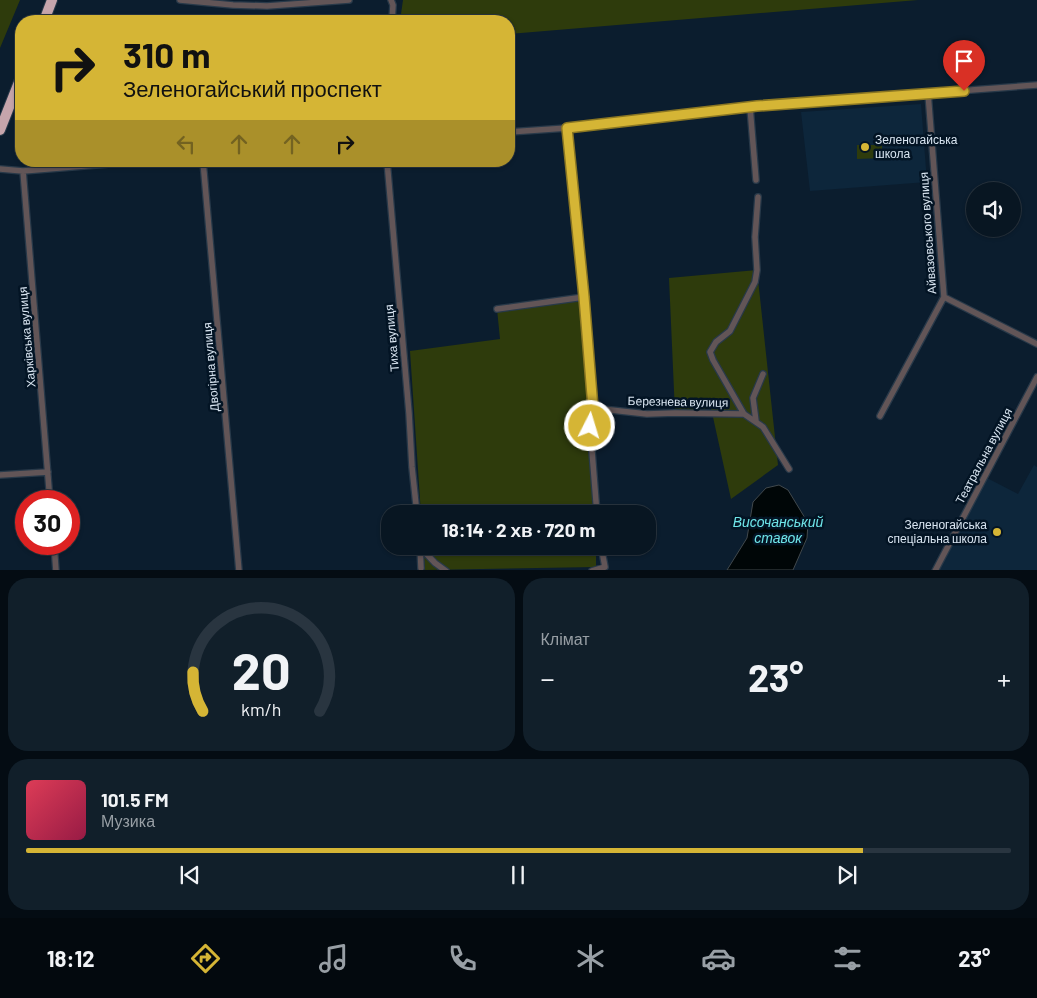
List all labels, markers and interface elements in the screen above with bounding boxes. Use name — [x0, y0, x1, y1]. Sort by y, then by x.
text: 310 m — [123, 33, 210, 75]
icon: right — [40, 35, 105, 100]
pin — [943, 40, 985, 91]
icon: arrive — [950, 47, 978, 75]
text: Зеленогайський проспект — [123, 75, 382, 101]
icon: left — [172, 130, 200, 158]
icon: ahead — [225, 130, 253, 158]
icon: ahead — [278, 130, 306, 158]
icon: right — [331, 130, 359, 158]
place label: Зеленогайська школа — [875, 132, 958, 160]
marker: Зеленогайська школа — [859, 141, 871, 153]
street label: Айвазовського вулиця — [916, 172, 939, 295]
map controls — [966, 182, 1021, 237]
button: sound — [966, 182, 1021, 237]
street label: Харківська вулиця — [15, 286, 38, 388]
street label: Тиха вулиця — [381, 304, 402, 372]
street label: Двогірна вулиця — [199, 322, 222, 412]
street label: Березнева вулиця — [628, 393, 728, 410]
position arrow — [563, 399, 615, 451]
street label: Театральна вулиця — [952, 405, 1015, 506]
speed limit sign: 30 — [15, 490, 80, 555]
water label: Височанський ставок — [733, 513, 823, 546]
place label: Зеленогайська спеціальна школа — [888, 517, 987, 546]
text: 18:14 · 2 хв · 720 m — [442, 518, 595, 541]
marker: Зеленогайська спеціальна школа — [991, 526, 1003, 538]
text: Клімат — [541, 629, 590, 648]
text: 20 — [232, 638, 291, 700]
text: 23° — [748, 654, 804, 700]
text: − — [541, 661, 555, 695]
text: + — [997, 661, 1011, 695]
text: km/h — [241, 698, 281, 720]
text: 101.5 FM — [101, 788, 168, 811]
text: Музика — [101, 811, 155, 830]
icon: previous — [176, 861, 204, 889]
icon: pause — [504, 861, 532, 889]
icon: next — [833, 861, 861, 889]
icon: directions — [188, 941, 223, 976]
icon: music — [316, 941, 351, 976]
icon: phone — [445, 941, 480, 976]
icon: climate — [573, 941, 608, 976]
icon: car — [701, 941, 736, 976]
icon: filters — [830, 941, 865, 976]
text: 18:12 — [47, 945, 95, 971]
text: 23° — [958, 945, 990, 971]

